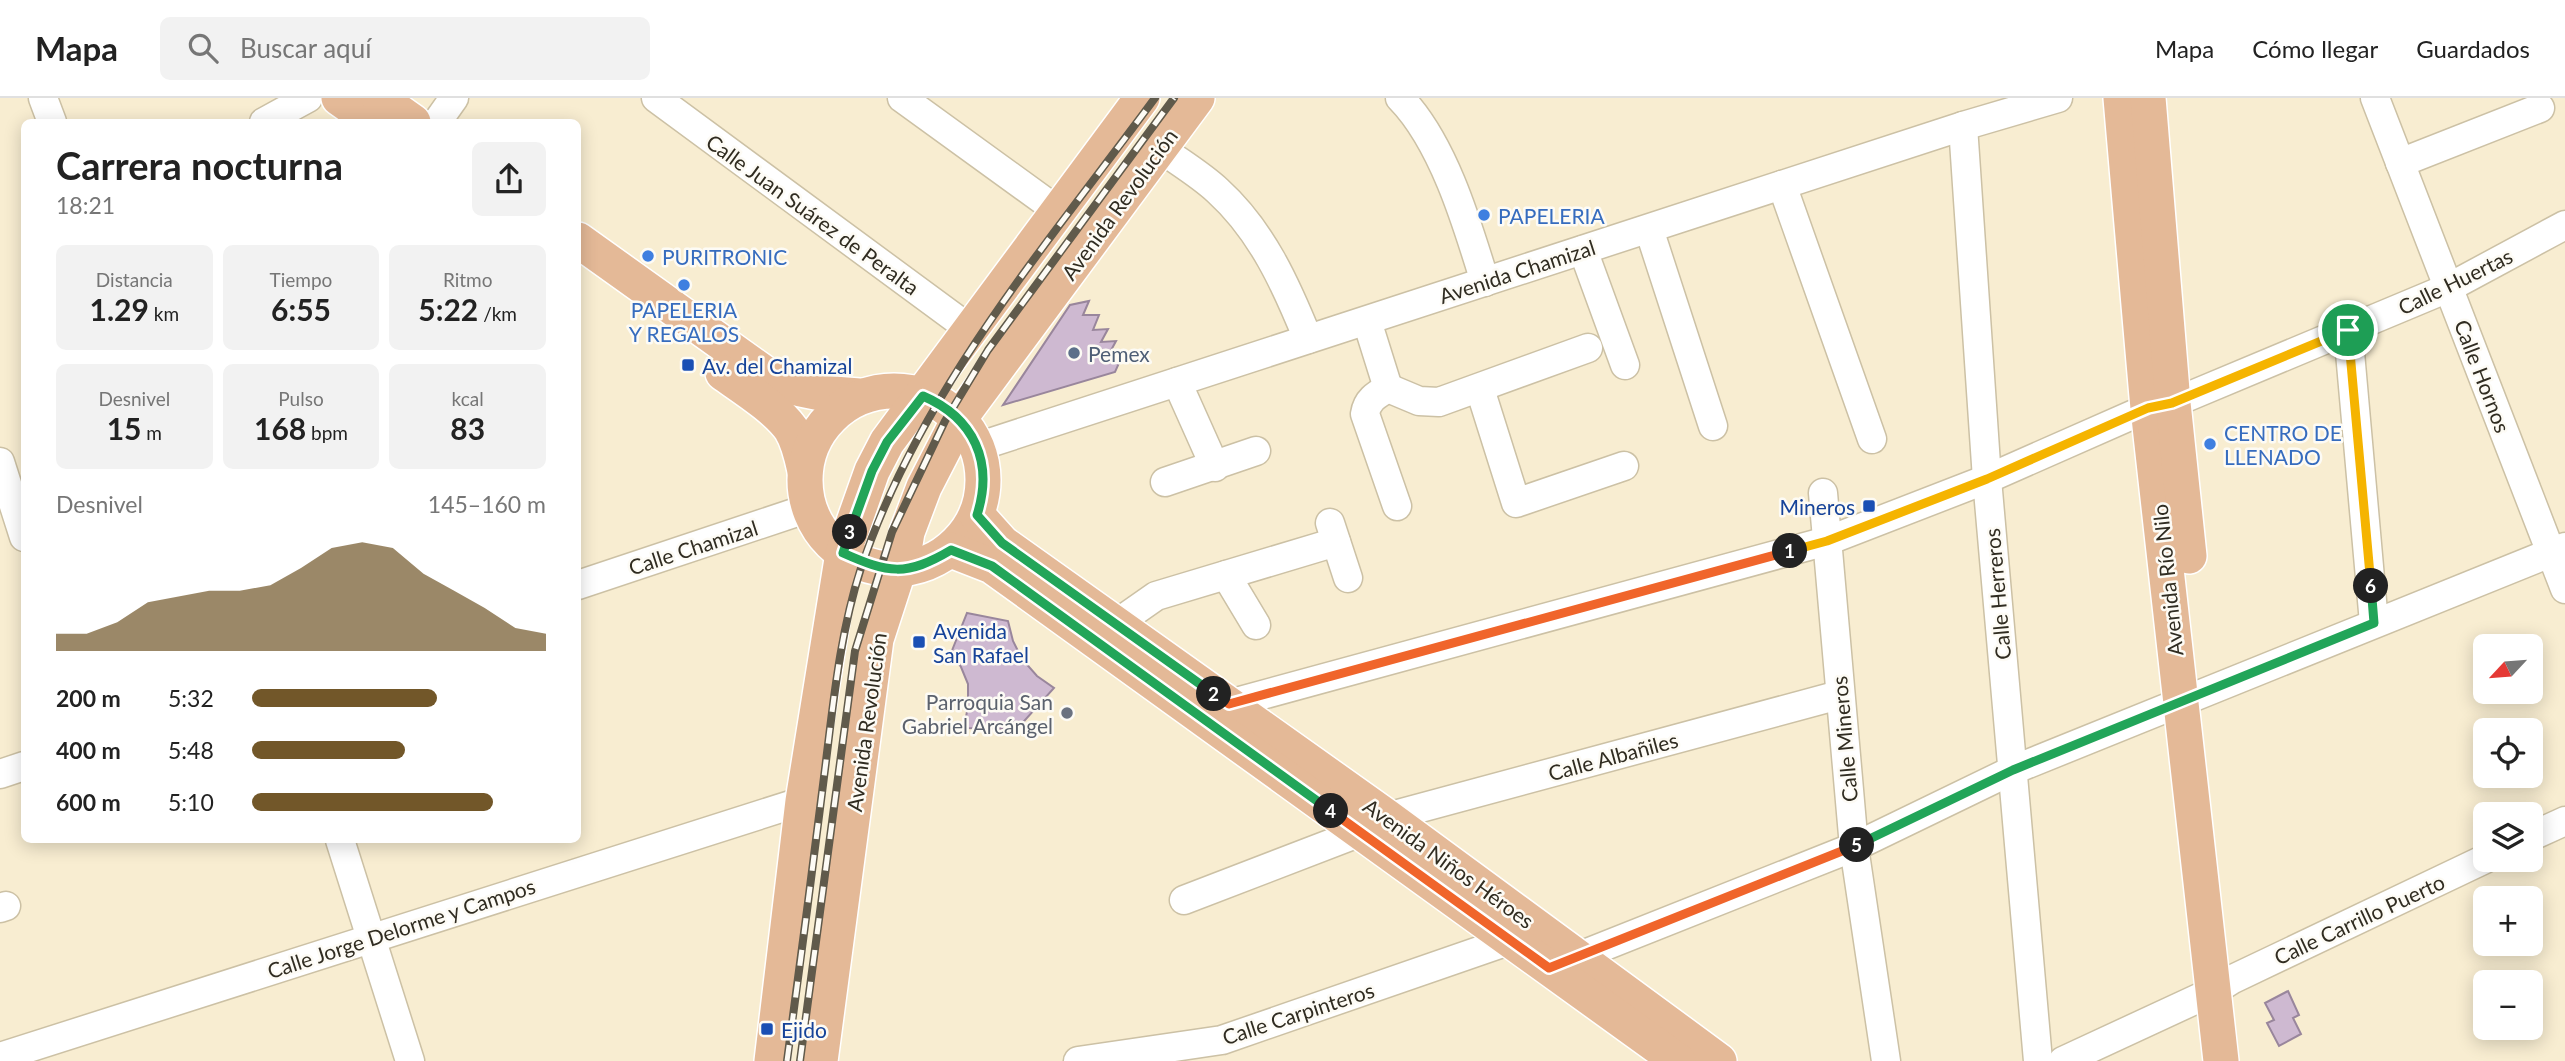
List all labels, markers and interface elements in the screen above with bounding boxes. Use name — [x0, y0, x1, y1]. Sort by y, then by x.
search box — [160, 17, 650, 80]
text: Mapa — [35, 28, 118, 68]
icon: search — [184, 29, 222, 67]
text: Buscar aquí — [240, 32, 371, 64]
text: Mapa — [2155, 34, 2214, 63]
text: Cómo llegar — [2252, 34, 2378, 63]
text: Guardados — [2416, 34, 2530, 63]
street label: Avenida Revolución — [1056, 124, 1182, 284]
street label: Calle Juan Suárez de Peralta — [702, 128, 924, 300]
text: Carrera nocturna — [56, 142, 343, 188]
button: share — [472, 142, 546, 216]
text: 18:21 — [56, 191, 115, 219]
place label: PAPELERIA — [1498, 203, 1605, 228]
marker: PAPELERIA — [1476, 207, 1492, 223]
street label: Avenida Chamizal — [1436, 234, 1598, 308]
street label: Calle Huertas — [2394, 243, 2516, 319]
place label: PURITRONIC — [662, 244, 787, 269]
marker: PURITRONIC — [640, 248, 656, 264]
text: Distancia — [96, 268, 173, 291]
text: Tiempo — [270, 268, 332, 291]
text: Ritmo — [443, 268, 492, 291]
marker: PAPELERIA Y REGALOS — [676, 277, 692, 293]
text: 1.29 — [90, 291, 149, 327]
text: 6:55 — [271, 291, 331, 327]
text: 5:22 — [418, 291, 478, 327]
place label: PAPELERIA Y REGALOS — [629, 297, 739, 346]
pin — [2318, 300, 2378, 360]
text: km — [149, 302, 179, 325]
text: /km — [478, 302, 517, 325]
icon: arrive — [2329, 311, 2367, 349]
street label: Calle Hornos — [2450, 316, 2516, 436]
place label: Pemex — [1088, 341, 1150, 366]
marker: Pemex — [1066, 345, 1082, 361]
place label: Av. del Chamizal — [702, 353, 852, 378]
marker: Av. del Chamizal — [680, 357, 696, 373]
text: Desnivel — [98, 387, 170, 410]
text: Pulso — [278, 387, 324, 410]
text: kcal — [452, 387, 484, 410]
text: 15 — [107, 410, 141, 446]
text: 168 — [254, 410, 306, 446]
text: 83 — [450, 410, 485, 446]
place label: CENTRO DE LLENADO — [2224, 420, 2342, 469]
text: m — [141, 421, 162, 444]
text: bpm — [306, 421, 348, 444]
marker: CENTRO DE LLENADO — [2202, 436, 2218, 452]
text: Desnivel — [56, 490, 143, 518]
text: 145–160 m — [428, 490, 546, 518]
place label: Mineros — [1780, 494, 1855, 519]
marker: Mineros — [1861, 498, 1877, 514]
street label: Avenida Río Nilo — [2147, 503, 2187, 657]
street label: Calle Chamizal — [625, 514, 761, 580]
pin: 3 — [832, 514, 868, 550]
text: 3 — [844, 520, 855, 543]
street label: Calle Herreros — [1979, 527, 2015, 661]
pin: 1 — [1772, 533, 1808, 568]
text: 1 — [1784, 539, 1795, 562]
pin: 6 — [2354, 568, 2388, 603]
text: 6 — [2365, 574, 2376, 597]
place label: Avenida San Rafael — [933, 618, 1029, 667]
street label: Avenida Revolución — [841, 631, 891, 813]
marker: Avenida San Rafael — [911, 634, 927, 650]
north arrow — [2473, 634, 2543, 704]
map controls — [2473, 634, 2543, 1040]
street label: Calle Mineros — [1826, 675, 1862, 803]
pin: 2 — [1196, 676, 1232, 712]
text: 2 — [1208, 682, 1219, 705]
text: 200 m — [56, 684, 121, 712]
text: 5:32 — [168, 684, 214, 712]
place label: Parroquia San Gabriel Arcángel — [902, 689, 1053, 738]
marker: Parroquia San Gabriel Arcángel — [1059, 705, 1075, 721]
button: locate — [2473, 718, 2543, 788]
street label: Calle Albañiles — [1545, 727, 1681, 785]
text: 400 m — [56, 736, 121, 764]
text: 5:48 — [168, 736, 214, 764]
text: 600 m — [56, 788, 121, 816]
text: 5:10 — [168, 788, 214, 816]
street label: Avenida Niños Héroes — [1359, 793, 1539, 933]
pin: 4 — [1314, 794, 1348, 828]
text: 4 — [1325, 799, 1336, 822]
button: layers — [2473, 802, 2543, 872]
pin: 5 — [1840, 828, 1874, 862]
text: 5 — [1851, 833, 1862, 856]
street label: Calle Carrillo Puerto — [2270, 869, 2448, 969]
street label: Calle Jorge Delorme y Campos — [264, 873, 538, 983]
button: + — [2473, 886, 2543, 956]
button: − — [2473, 970, 2543, 1040]
street label: Calle Carpinteros — [1219, 977, 1377, 1049]
place label: Ejido — [781, 1017, 827, 1042]
marker: Ejido — [759, 1021, 775, 1037]

